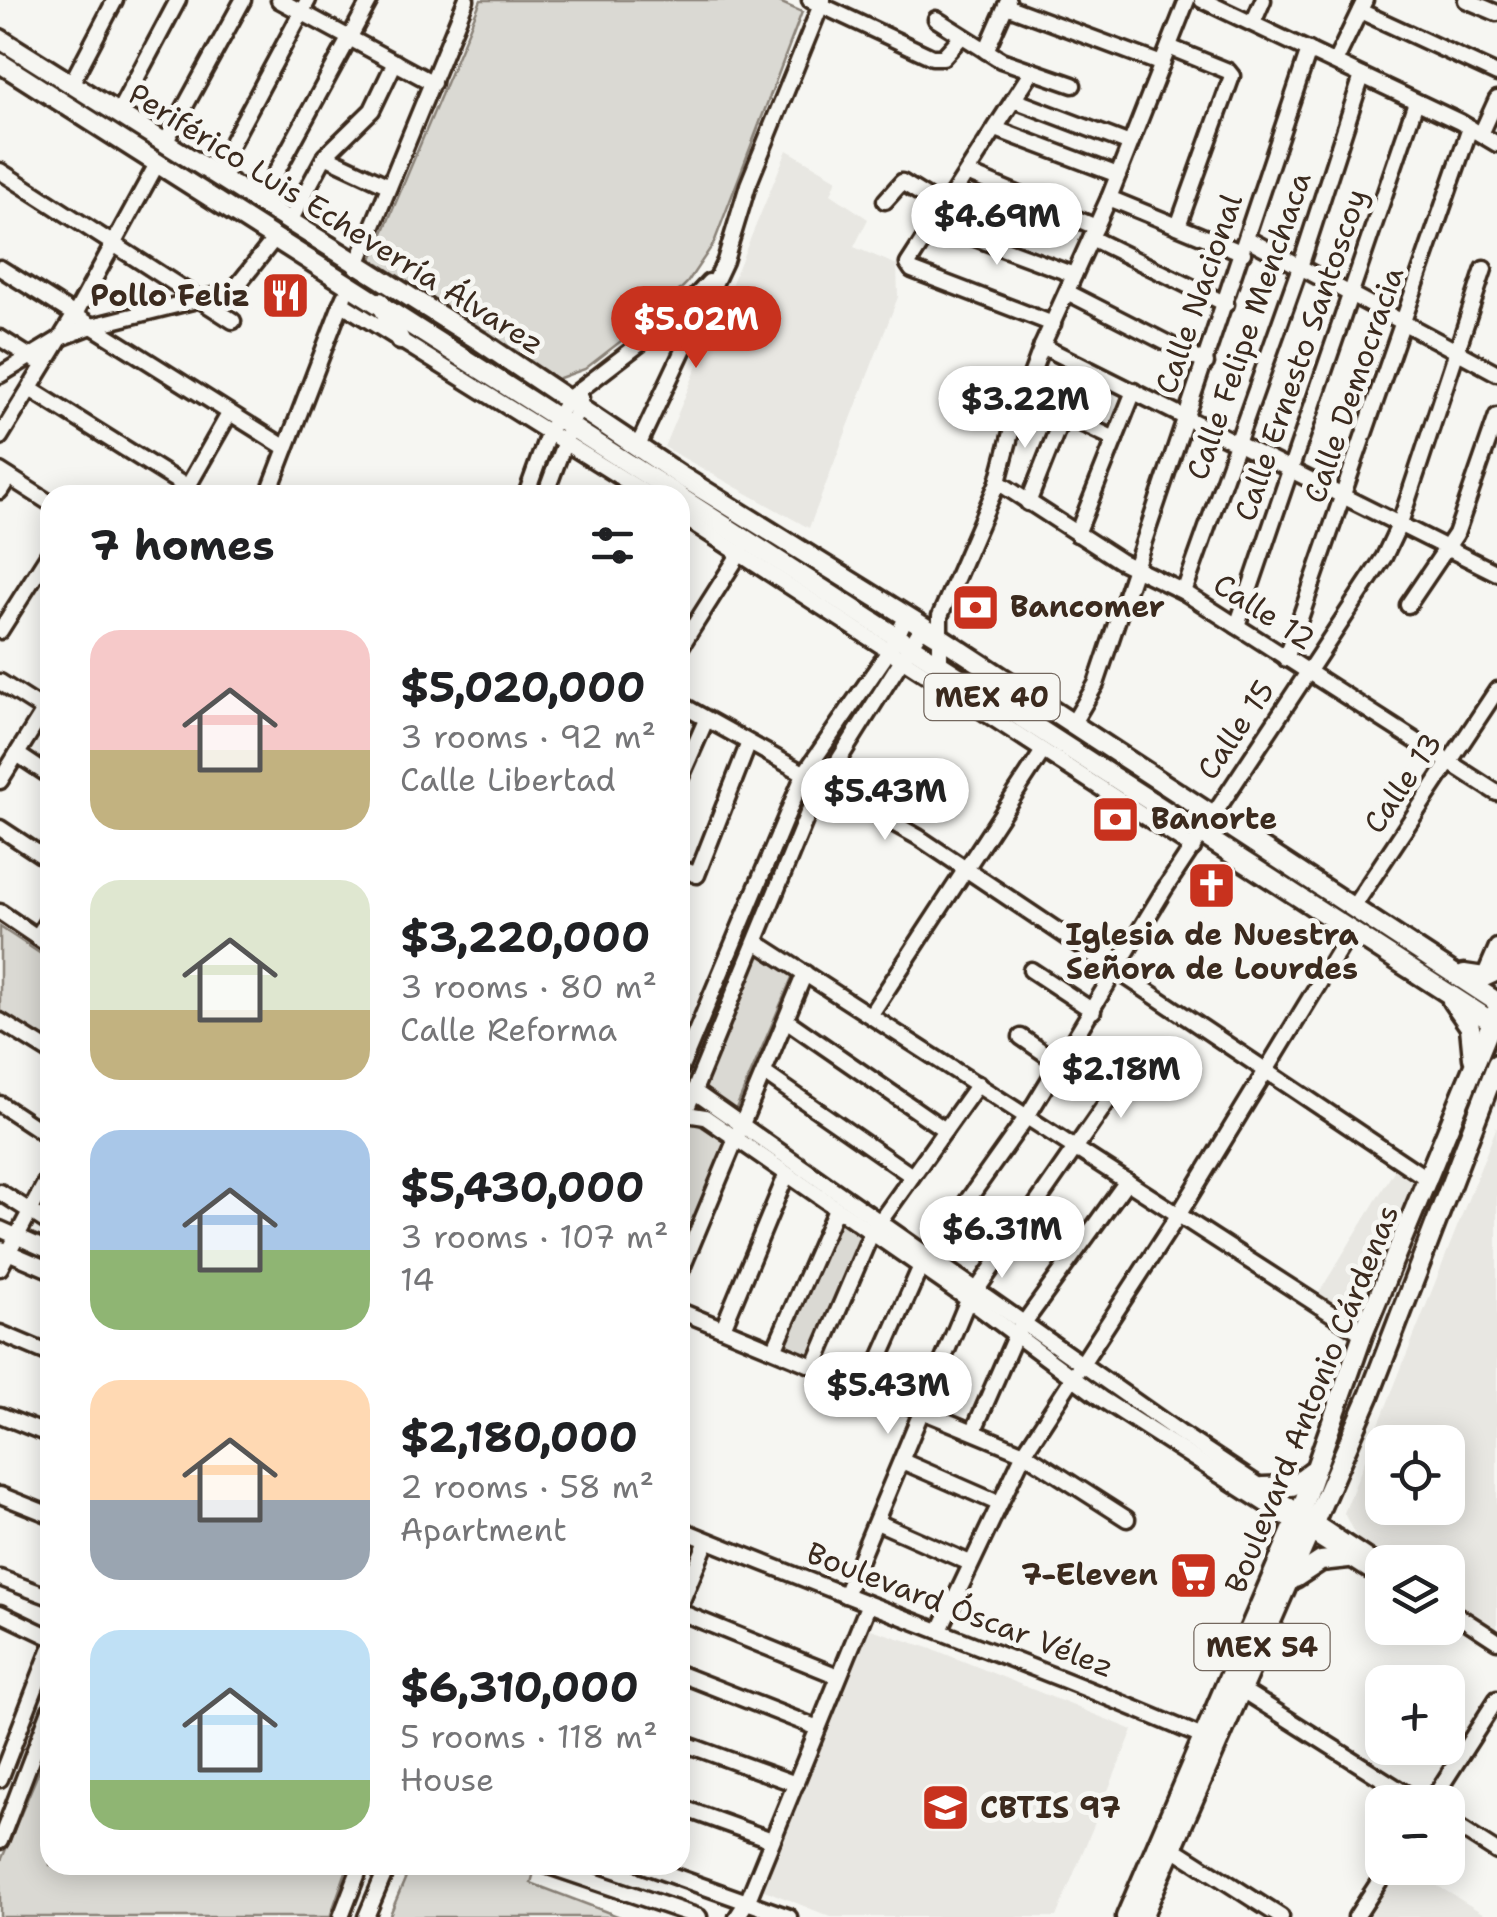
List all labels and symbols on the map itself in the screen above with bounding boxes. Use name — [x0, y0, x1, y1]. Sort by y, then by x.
street label: Periférico Luis Echeverría Álvarez — [121, 73, 552, 364]
street label: Calle Felipe Menchaca — [1177, 166, 1321, 485]
pin: $4.69M — [916, 183, 1078, 268]
street label: Calle Ernesto Santoscoy — [1224, 183, 1377, 526]
street label: Calle Nacional — [1145, 188, 1252, 399]
street label: Calle Democracia — [1294, 261, 1413, 509]
restaurant icon: Pollo Feliz — [259, 270, 311, 322]
place label: Pollo Feliz — [90, 275, 250, 316]
pin: $5.02M — [615, 286, 777, 371]
pin: $3.22M — [944, 366, 1106, 451]
street label: Calle 12 — [1206, 563, 1323, 660]
bank icon: Bancomer — [949, 581, 1001, 633]
place label: Bancomer — [1010, 586, 1165, 627]
street label: Calle 15 — [1187, 672, 1284, 788]
road number: MEX 40 — [924, 674, 1060, 720]
street label: Calle 13 — [1354, 724, 1451, 841]
pin: $5.43M — [804, 758, 966, 843]
bank icon: Banorte — [1090, 793, 1142, 845]
place label: Banorte — [1151, 798, 1277, 839]
church icon: Iglesia de Nuestra Señora de Lourdes — [1186, 860, 1238, 912]
place label: Iglesia de Nuestra Señora de Lourdes — [1065, 914, 1359, 989]
pin: $2.18M — [1040, 1036, 1202, 1121]
pin: $6.31M — [921, 1196, 1083, 1281]
street label: Boulevard Antonio Cárdenas — [1215, 1199, 1408, 1599]
pin: $5.43M — [807, 1352, 969, 1437]
street label: Boulevard Óscar Vélez — [801, 1532, 1119, 1687]
supermarket icon: 7-Eleven — [1167, 1549, 1219, 1601]
place label: 7-Eleven — [1021, 1554, 1158, 1595]
road number: MEX 54 — [1194, 1624, 1330, 1670]
school or university icon: CBTIS 97 — [919, 1782, 971, 1834]
place label: CBTIS 97 — [980, 1787, 1121, 1828]

